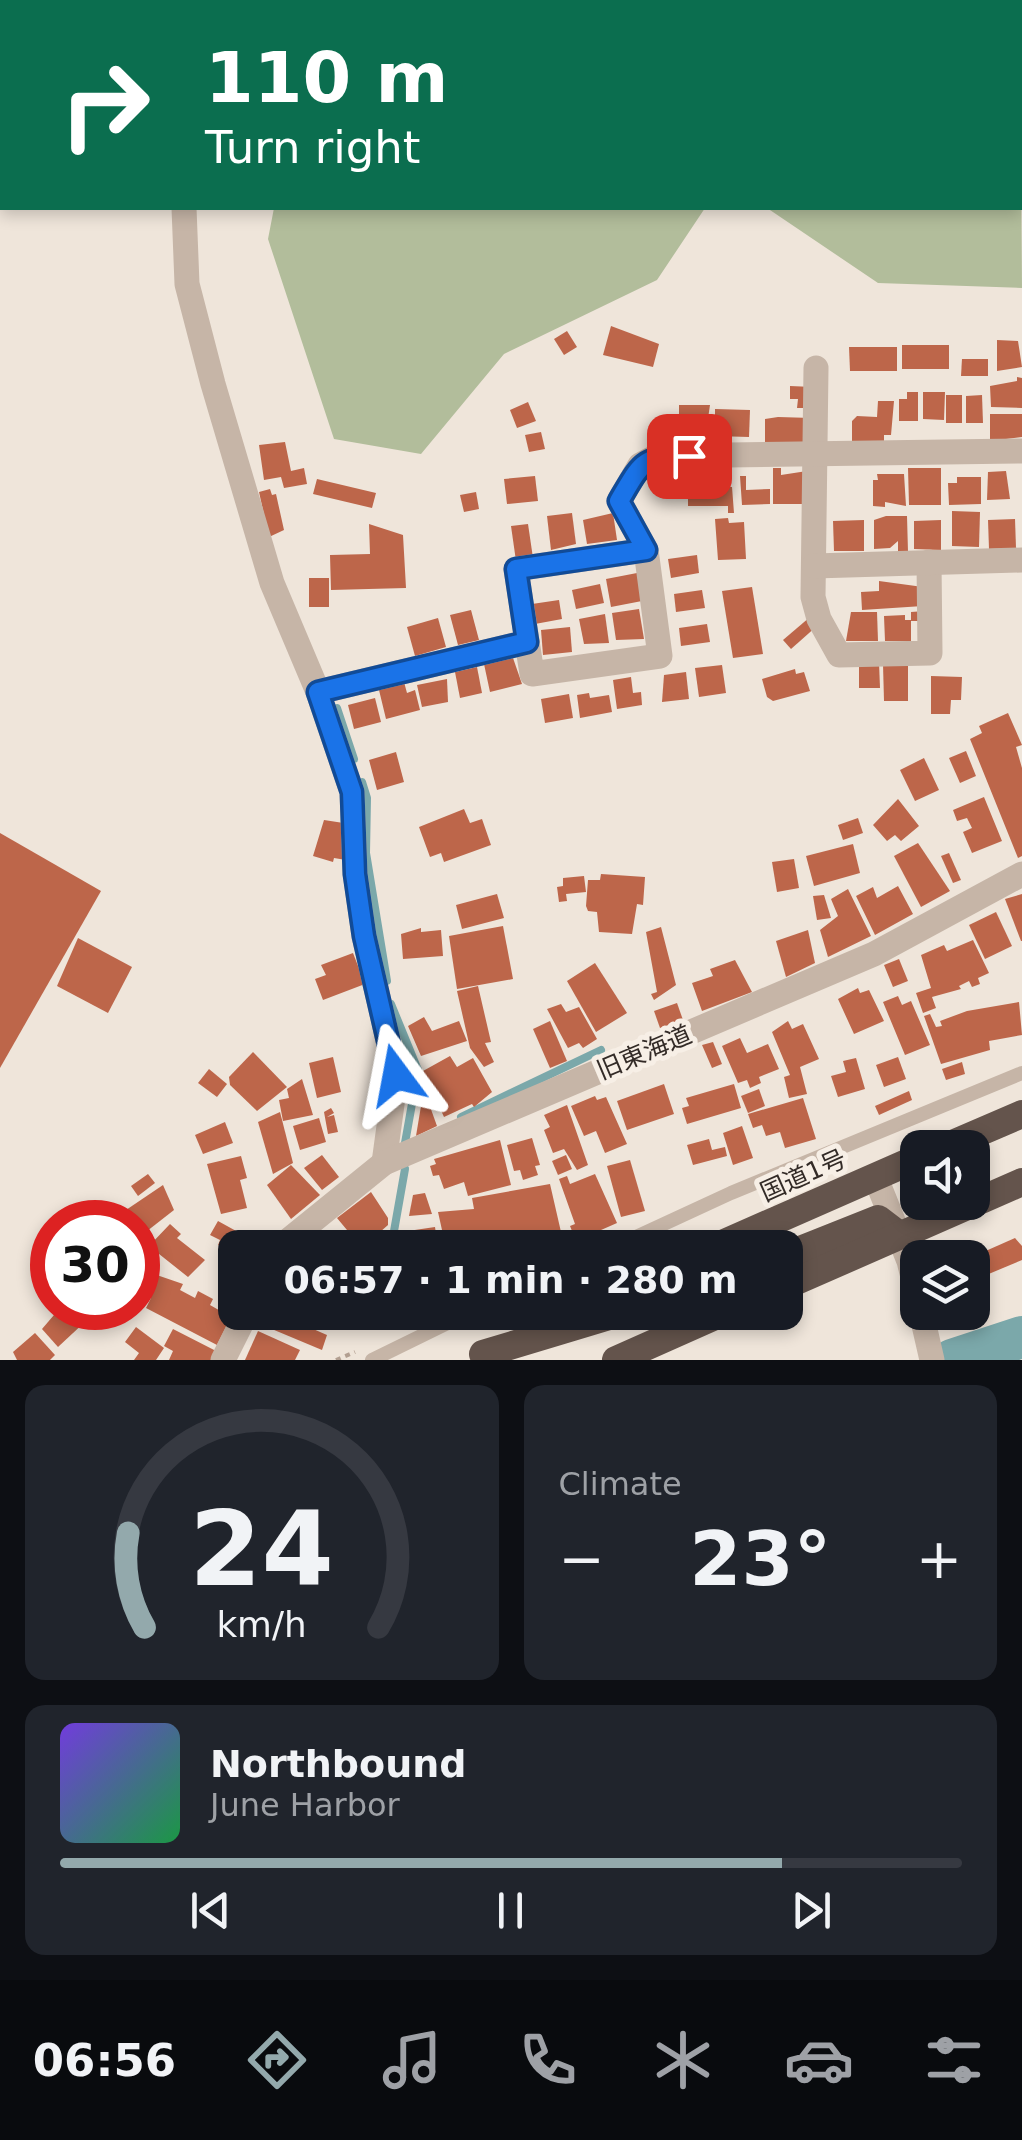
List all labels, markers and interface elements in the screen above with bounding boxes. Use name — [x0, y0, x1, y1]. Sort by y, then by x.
text: 110 m — [205, 37, 448, 119]
icon: right — [40, 40, 170, 170]
text: Turn right — [205, 121, 420, 174]
pin — [647, 414, 732, 499]
icon: arrive — [662, 429, 717, 484]
street label: 旧東海道 — [592, 1020, 696, 1085]
position arrow — [344, 1023, 448, 1127]
map controls — [900, 1130, 990, 1330]
button: sound — [900, 1130, 990, 1220]
street label: 国道1号 — [756, 1144, 851, 1207]
speed limit sign: 30 — [30, 1200, 160, 1330]
button: layers — [900, 1240, 990, 1330]
text: 06:57 · 1 min · 280 m — [283, 1258, 738, 1302]
text: Climate — [559, 1465, 682, 1503]
text: 24 — [189, 1488, 334, 1610]
text: 23° — [689, 1515, 831, 1603]
text: − — [559, 1527, 605, 1591]
text: + — [916, 1527, 962, 1591]
text: km/h — [217, 1604, 307, 1645]
text: Northbound — [210, 1742, 466, 1786]
text: June Harbor — [210, 1786, 400, 1824]
icon: previous — [183, 1883, 238, 1938]
icon: pause — [483, 1883, 538, 1938]
icon: next — [784, 1883, 839, 1938]
icon: directions — [242, 2025, 312, 2095]
icon: music — [377, 2025, 447, 2095]
icon: phone — [513, 2025, 583, 2095]
icon: climate — [648, 2025, 718, 2095]
icon: car — [784, 2025, 854, 2095]
icon: filters — [919, 2025, 989, 2095]
text: 06:56 — [33, 2034, 176, 2087]

